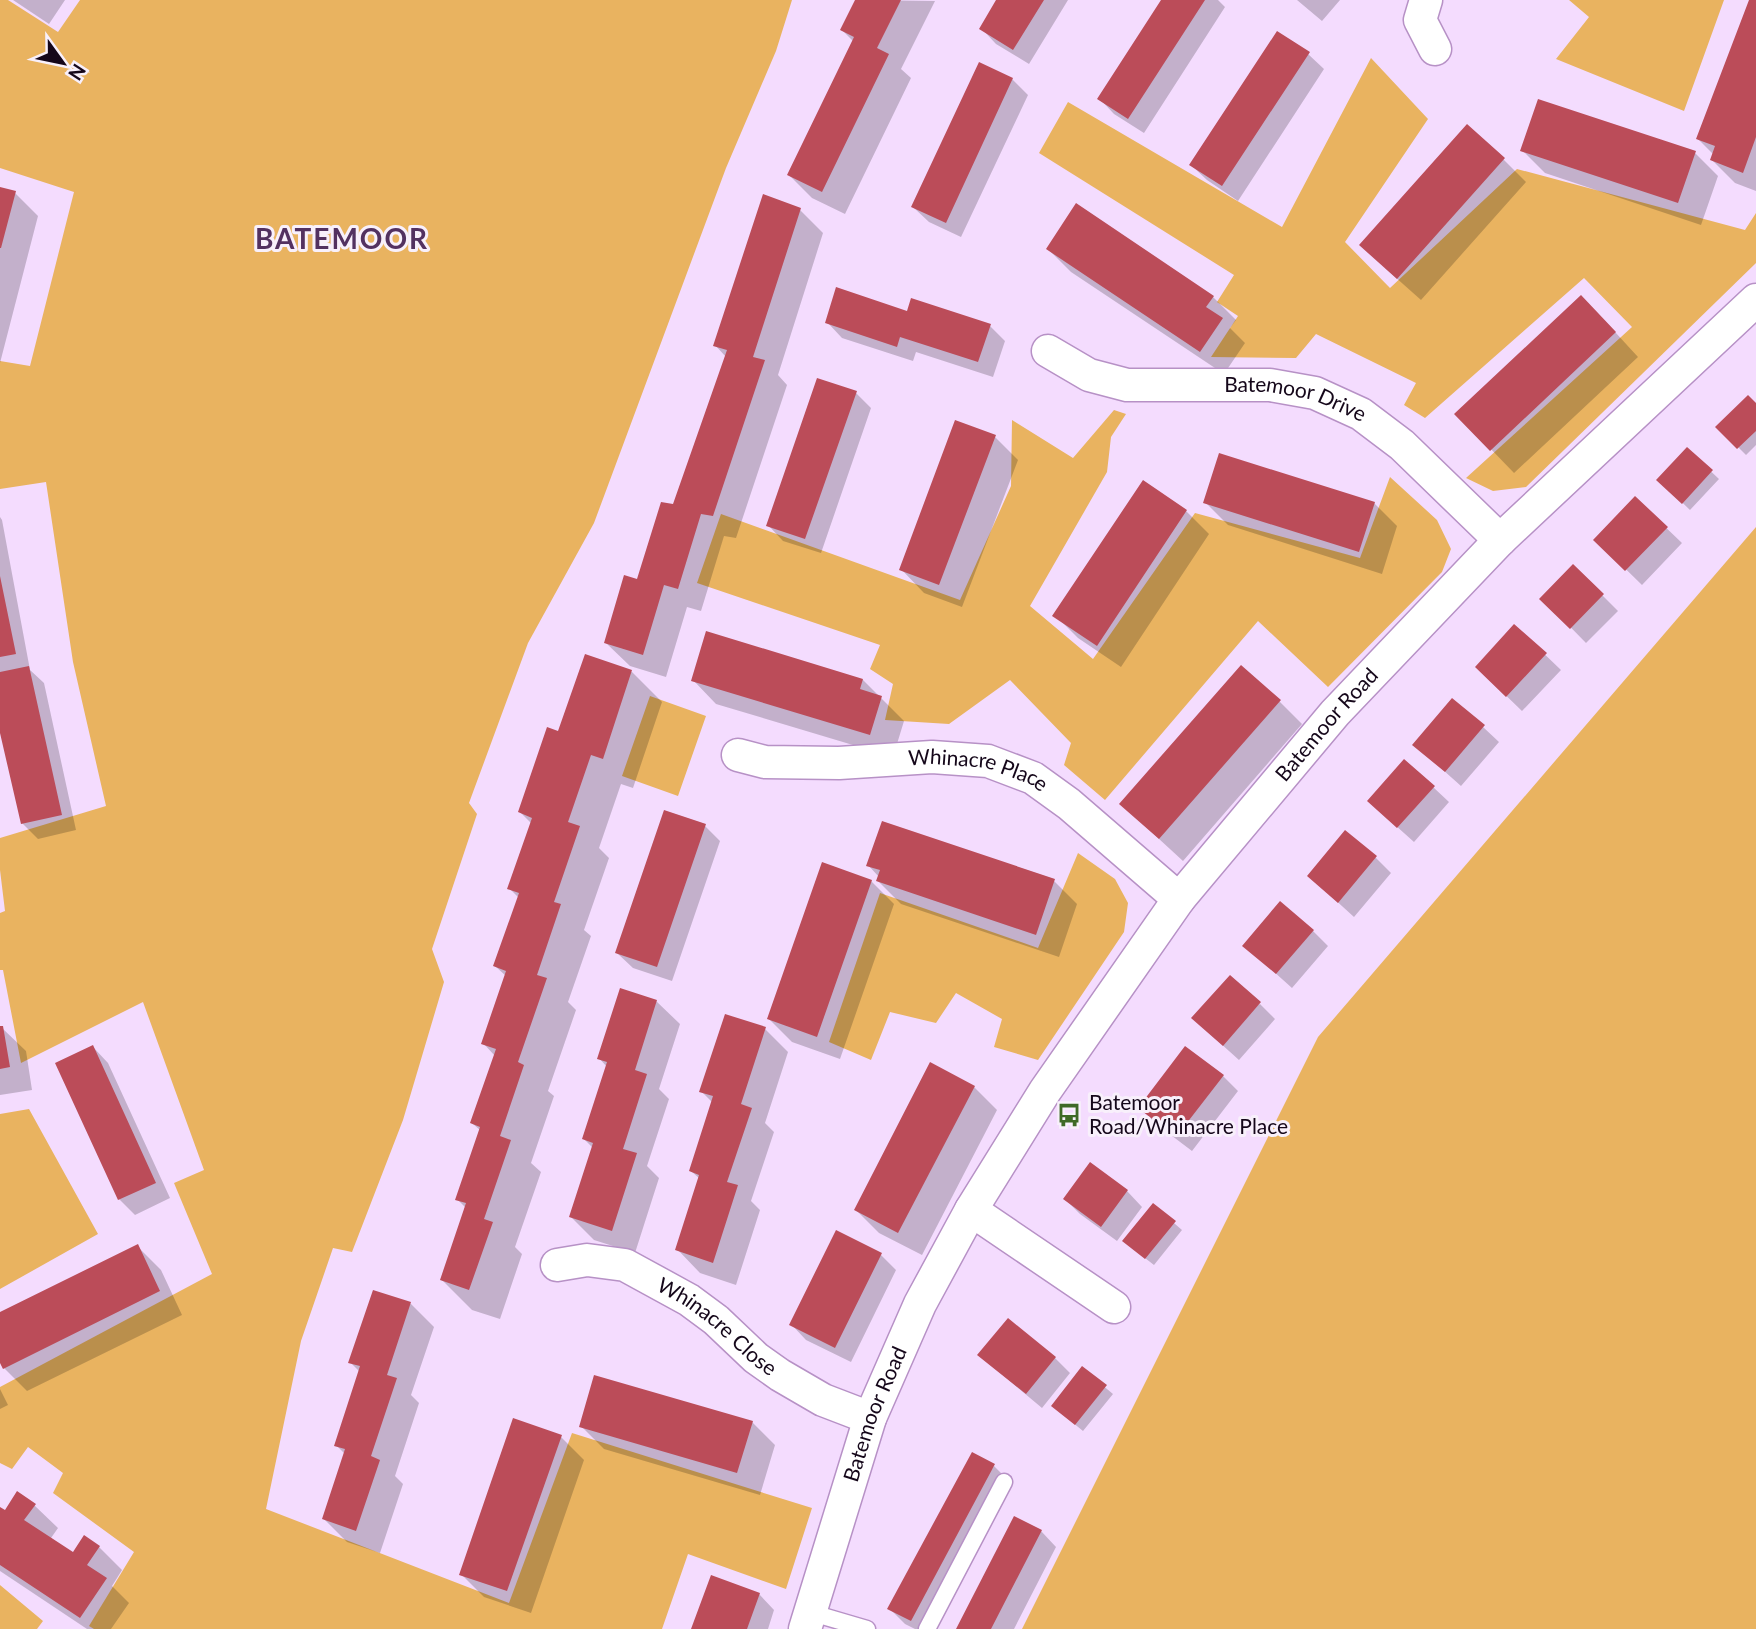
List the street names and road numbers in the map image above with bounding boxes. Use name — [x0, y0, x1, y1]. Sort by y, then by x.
street label: Batemoor Drive — [1224, 371, 1370, 426]
street label: Batemoor Road — [1269, 662, 1382, 786]
street label: Whinacre Place — [907, 743, 1054, 796]
street label: Whinacre Close — [654, 1271, 782, 1380]
street label: Batemoor Road — [837, 1342, 911, 1484]

